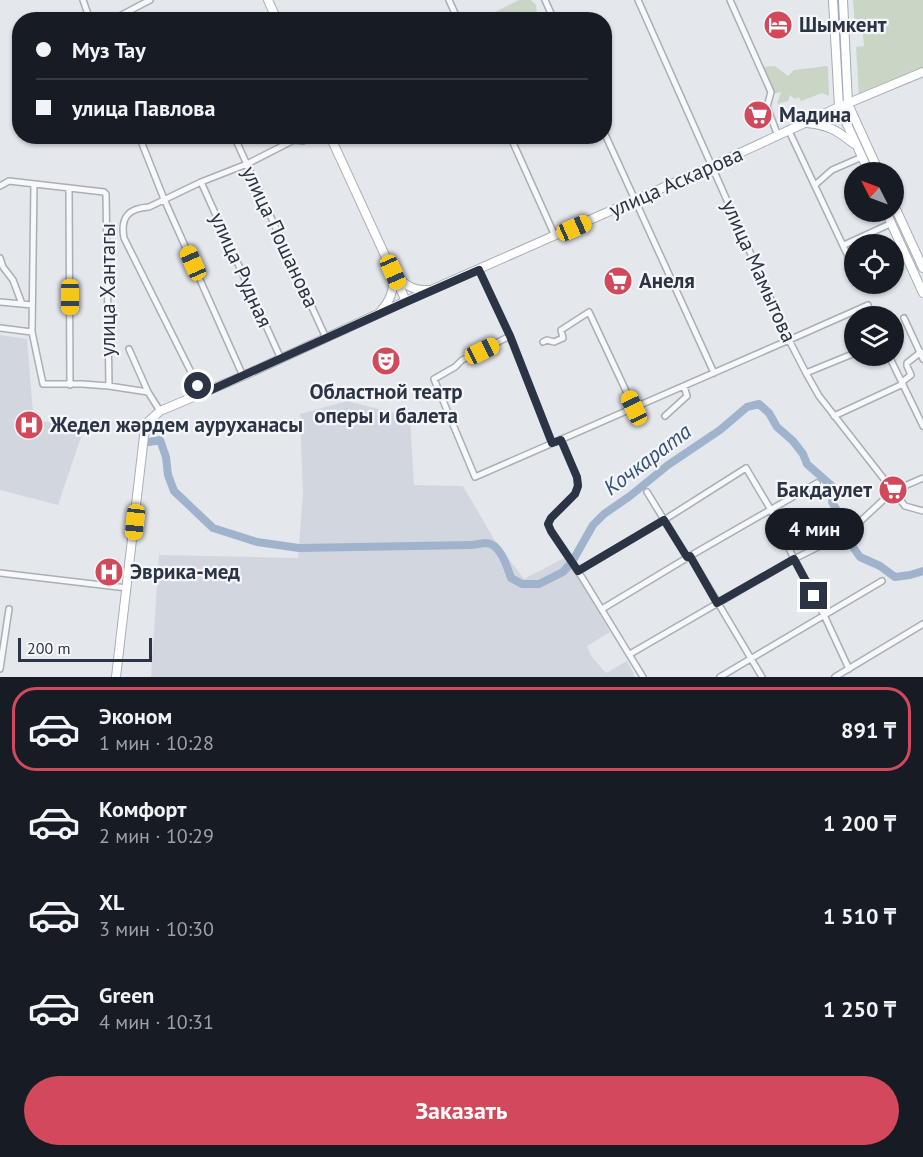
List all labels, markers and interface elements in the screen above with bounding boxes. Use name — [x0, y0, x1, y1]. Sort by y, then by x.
hotel icon: Шымкент — [762, 9, 794, 41]
place label: Шымкент — [799, 11, 887, 38]
text: Муз Тау — [72, 36, 146, 64]
text: улица Павлова — [72, 94, 215, 122]
supermarket icon: Мадина — [742, 99, 774, 131]
place label: Мадина — [779, 101, 851, 128]
street label: улица Аскарова — [605, 140, 747, 223]
street label: улица Пошанова — [236, 162, 325, 312]
north arrow — [844, 162, 904, 222]
map controls — [844, 162, 904, 366]
street label: улица Мамытова — [716, 195, 803, 346]
street label: улица Рудная — [204, 208, 279, 332]
car — [554, 212, 594, 244]
street label: улица Хантагы — [94, 223, 121, 357]
button: locate — [844, 234, 904, 294]
car — [177, 243, 209, 283]
car — [377, 252, 409, 292]
supermarket icon: Анеля — [602, 265, 634, 297]
place label: Анеля — [639, 267, 695, 294]
car — [61, 279, 79, 315]
button: layers — [844, 306, 904, 366]
car — [462, 335, 502, 367]
theatre icon: Областной театр оперы и балета — [370, 345, 402, 377]
route start — [184, 372, 211, 399]
place label: Областной театр оперы и балета — [309, 378, 463, 429]
car — [618, 388, 650, 428]
hospital icon: Жедел жәрдем ауруханасы — [13, 409, 45, 441]
place label: Жедел жәрдем ауруханасы — [49, 411, 303, 438]
water label: Кочкарата — [598, 417, 697, 501]
supermarket icon: Бакдаулет — [877, 474, 909, 506]
place label: Бакдаулет — [777, 476, 872, 503]
car — [124, 503, 146, 541]
callout: 4 мин — [764, 509, 864, 551]
text: 4 мин — [789, 516, 840, 542]
hospital icon: Эврика-мед — [93, 556, 125, 588]
place label: Эврика-мед — [130, 558, 240, 585]
route end — [800, 582, 827, 609]
scale bar — [18, 635, 152, 662]
text: 200 m — [27, 638, 70, 658]
icon: car — [27, 702, 81, 756]
text: Эконом — [99, 702, 172, 730]
text: 891 ₸ — [841, 716, 896, 744]
text: 1 мин · 10:28 — [99, 730, 214, 756]
icon: car — [27, 795, 81, 849]
text: Комфорт — [99, 795, 187, 823]
text: 1 200 ₸ — [823, 809, 896, 837]
text: 2 мин · 10:29 — [99, 823, 214, 849]
icon: car — [27, 888, 81, 942]
text: XL — [99, 888, 124, 916]
text: 1 510 ₸ — [823, 902, 896, 930]
text: 3 мин · 10:30 — [99, 916, 214, 942]
icon: car — [27, 981, 81, 1035]
text: Green — [99, 981, 154, 1009]
text: 1 250 ₸ — [823, 995, 896, 1023]
text: 4 мин · 10:31 — [99, 1009, 214, 1035]
button: Заказать — [24, 1076, 899, 1145]

